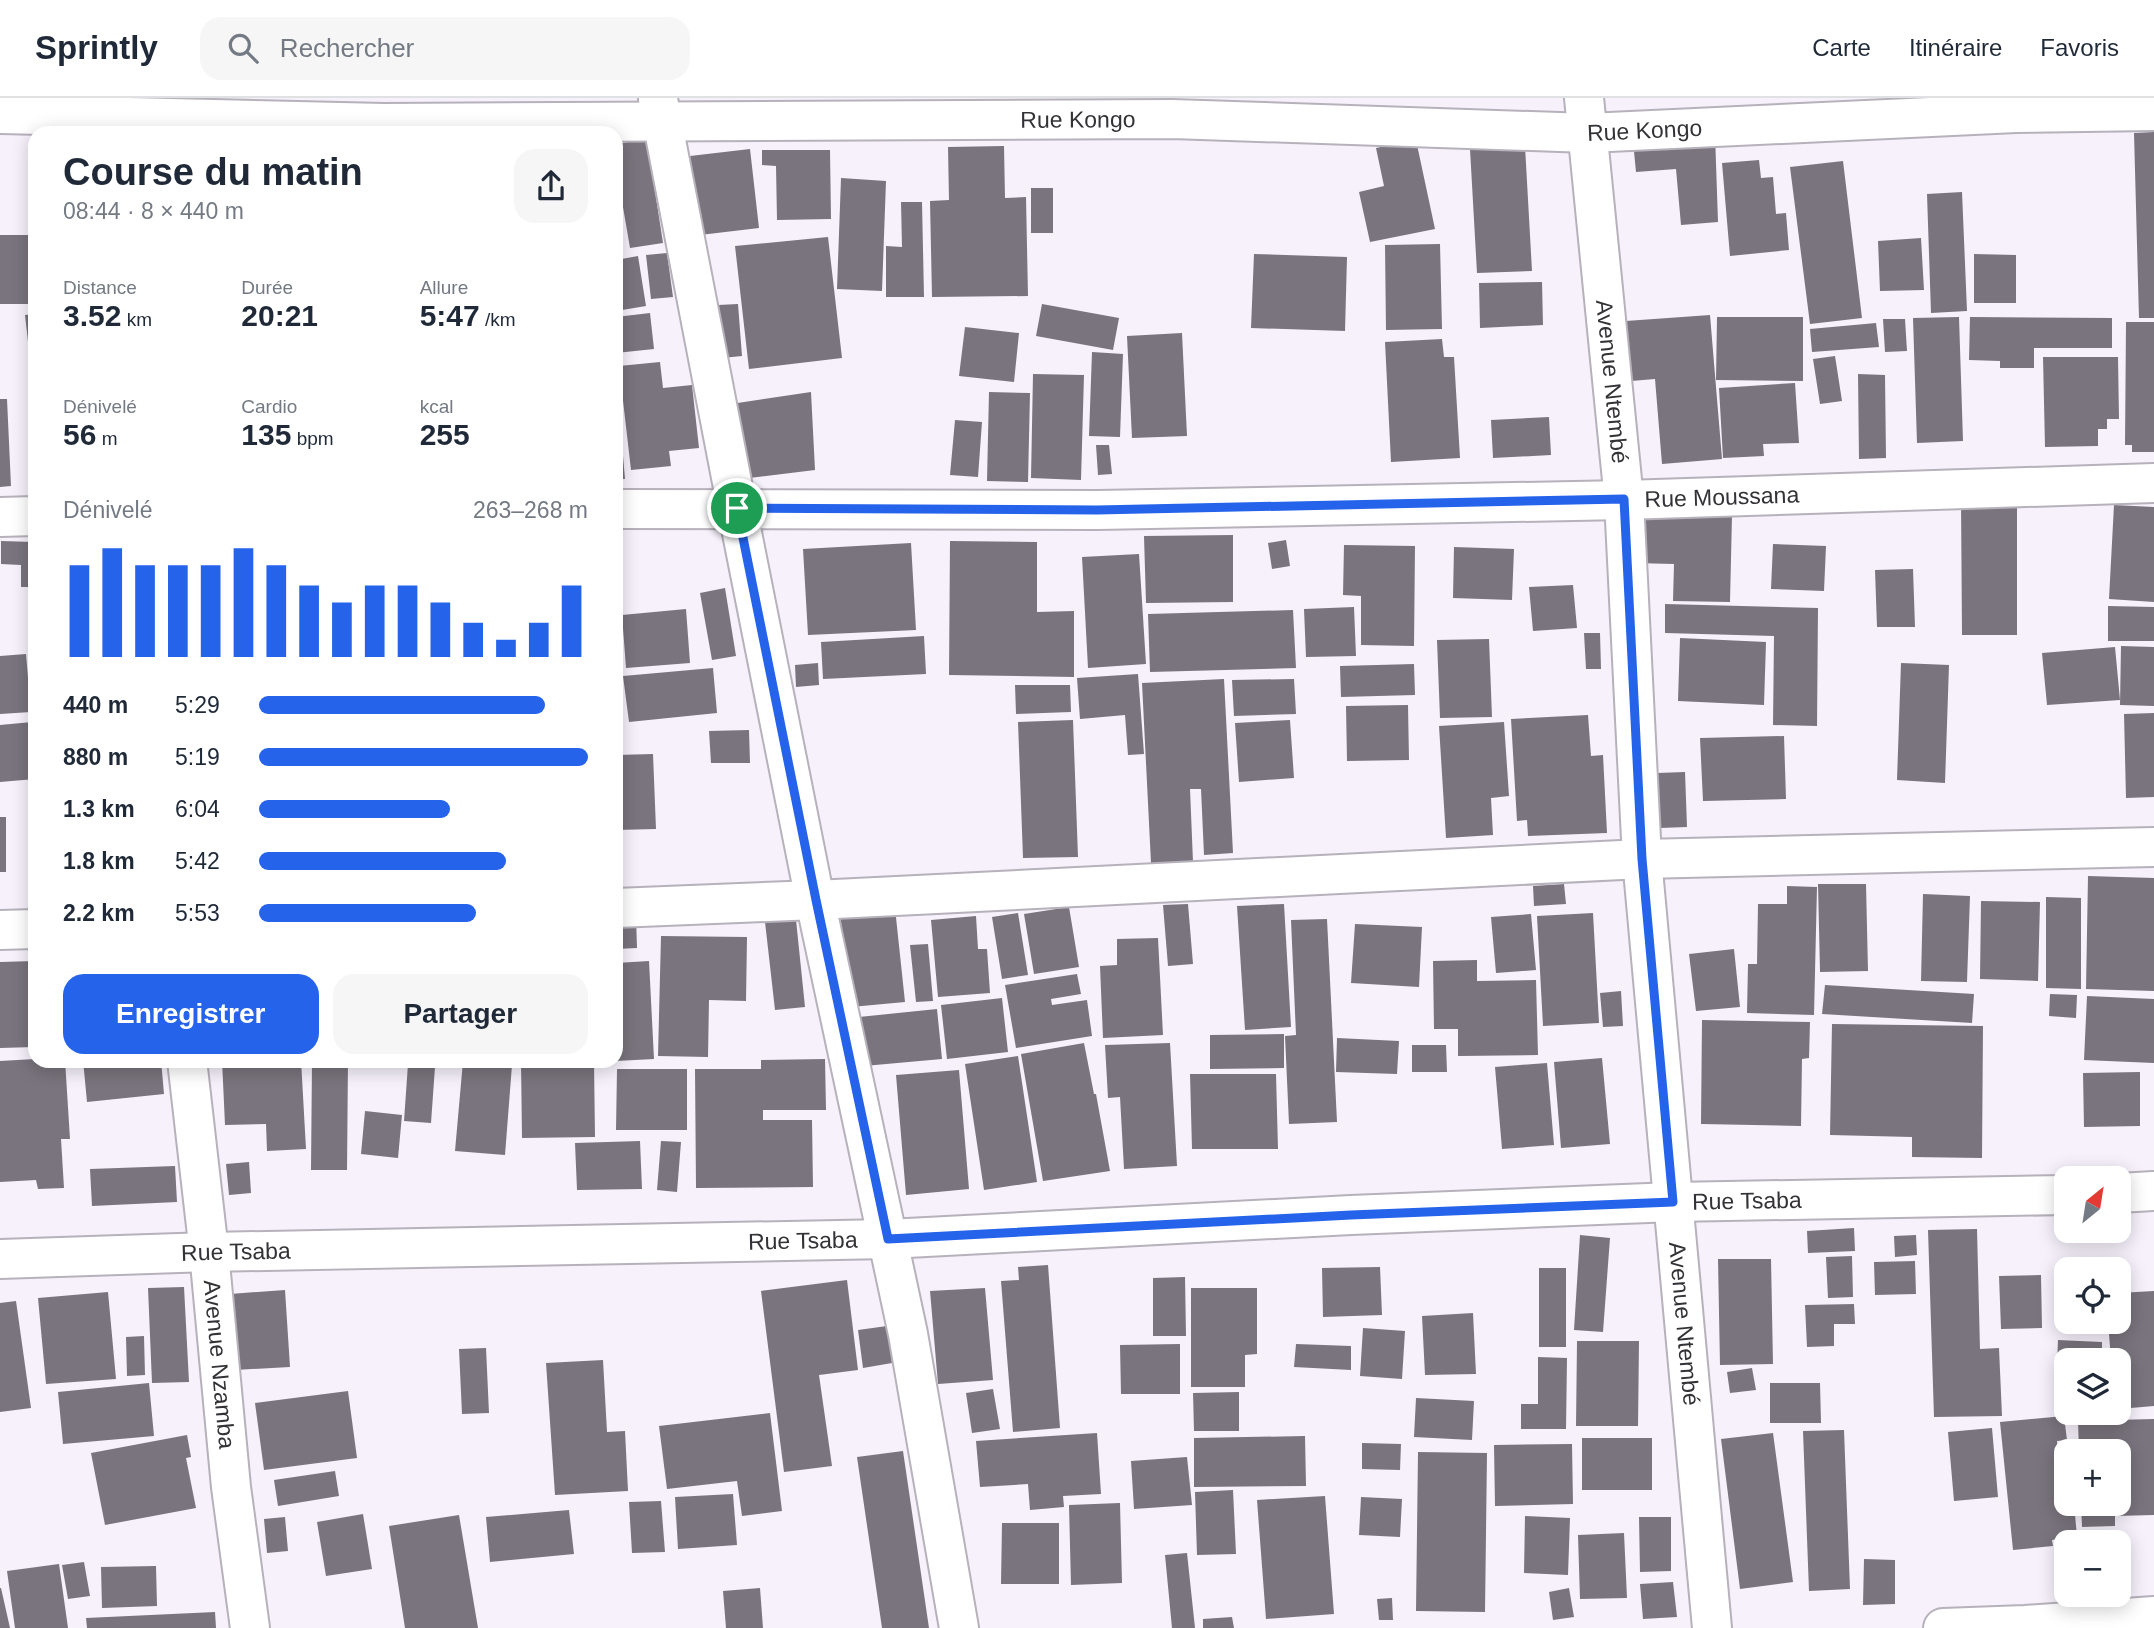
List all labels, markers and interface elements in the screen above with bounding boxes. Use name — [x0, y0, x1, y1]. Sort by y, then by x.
search box — [200, 17, 690, 80]
text: Sprintly — [35, 29, 158, 66]
icon: search — [224, 29, 262, 67]
text: Rechercher — [280, 33, 414, 63]
text: Carte — [1812, 34, 1871, 61]
text: Itinéraire — [1909, 34, 2002, 61]
text: Favoris — [2040, 34, 2119, 61]
street label: Rue Kongo — [1020, 106, 1136, 133]
street label: Rue Kongo — [1586, 115, 1703, 146]
button: share — [514, 149, 588, 223]
text: Course du matin — [63, 151, 363, 193]
text: 08:44 · 8 × 440 m — [63, 198, 244, 224]
text: Distance — [63, 277, 137, 298]
text: Durée — [241, 277, 293, 298]
text: Allure — [420, 277, 468, 298]
street label: Avenue Ntembé — [1591, 298, 1633, 465]
text: 3.52 — [63, 299, 121, 332]
text: 20:21 — [241, 299, 318, 332]
text: 5:47 — [420, 299, 480, 332]
text: km — [121, 309, 152, 330]
text: /km — [480, 309, 516, 330]
text: Dénivelé — [63, 396, 137, 417]
text: Cardio — [241, 396, 297, 417]
text: kcal — [420, 396, 453, 417]
text: 56 — [63, 418, 96, 451]
text: 135 — [241, 418, 291, 451]
text: 255 — [420, 418, 470, 451]
text: m — [96, 428, 117, 449]
text: bpm — [291, 428, 334, 449]
pin — [707, 478, 767, 538]
street label: Rue Moussana — [1644, 481, 1800, 512]
icon: arrive — [718, 489, 756, 527]
text: Dénivelé — [63, 497, 153, 523]
text: 263–268 m — [473, 497, 588, 523]
text: 440 m — [63, 692, 128, 718]
text: 5:29 — [175, 692, 220, 718]
text: 880 m — [63, 744, 128, 770]
text: 5:19 — [175, 744, 220, 770]
text: 1.3 km — [63, 796, 135, 822]
text: 6:04 — [175, 796, 220, 822]
text: 1.8 km — [63, 848, 135, 874]
text: 5:42 — [175, 848, 220, 874]
text: 2.2 km — [63, 900, 135, 926]
text: 5:53 — [175, 900, 220, 926]
button: Enregistrer — [63, 974, 319, 1054]
button: Partager — [333, 974, 588, 1054]
north arrow — [2054, 1166, 2132, 1242]
map controls — [2054, 1166, 2131, 1607]
street label: Rue Tsaba — [1692, 1187, 1802, 1215]
street label: Rue Tsaba — [748, 1227, 858, 1255]
street label: Rue Tsaba — [181, 1237, 291, 1266]
street label: Avenue Ntembé — [1664, 1241, 1705, 1407]
button: locate — [2054, 1257, 2131, 1334]
street label: Avenue Nzamba — [199, 1279, 240, 1450]
button: layers — [2054, 1348, 2131, 1425]
button: + — [2054, 1439, 2131, 1516]
button: − — [2054, 1530, 2131, 1607]

